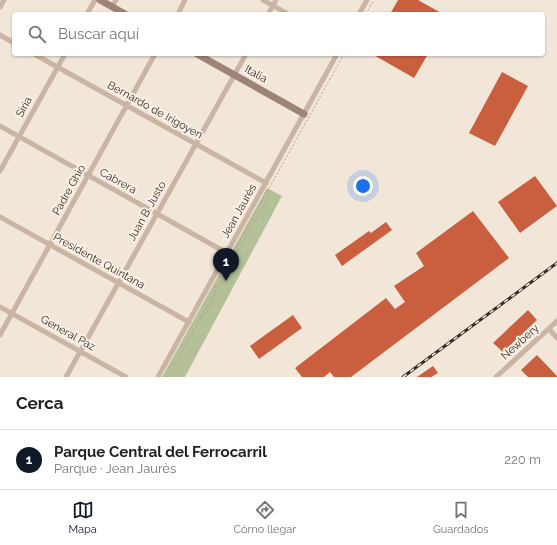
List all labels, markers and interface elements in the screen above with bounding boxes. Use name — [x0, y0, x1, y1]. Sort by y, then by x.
search box — [12, 12, 545, 56]
icon: search — [26, 23, 48, 45]
text: Buscar aquí — [58, 25, 139, 43]
street label: Italia — [242, 63, 270, 85]
street label: Bernardo de Irigoyen — [105, 78, 205, 142]
street label: Siria — [13, 95, 35, 119]
street label: Padre Ghio — [50, 162, 88, 218]
street label: Cabrera — [97, 166, 139, 196]
your location — [353, 176, 373, 196]
street label: Juan B. Justo — [125, 179, 169, 243]
street label: Jean Jaurès — [219, 182, 259, 240]
street label: Presidente Quintana — [51, 230, 147, 292]
pin: 1 — [213, 248, 239, 281]
street label: General Paz — [38, 313, 98, 354]
street label: Newbery — [498, 322, 542, 362]
text: Cerca — [16, 393, 64, 413]
text: Parque Central del Ferrocarril — [54, 443, 267, 461]
text: 1 — [26, 452, 32, 467]
text: 220 m — [504, 452, 541, 467]
text: Parque · Jean Jaurès — [54, 461, 176, 476]
tab: Mapa — [68, 499, 97, 536]
tab: Cómo llegar — [234, 499, 296, 536]
tab: Guardados — [433, 499, 489, 536]

